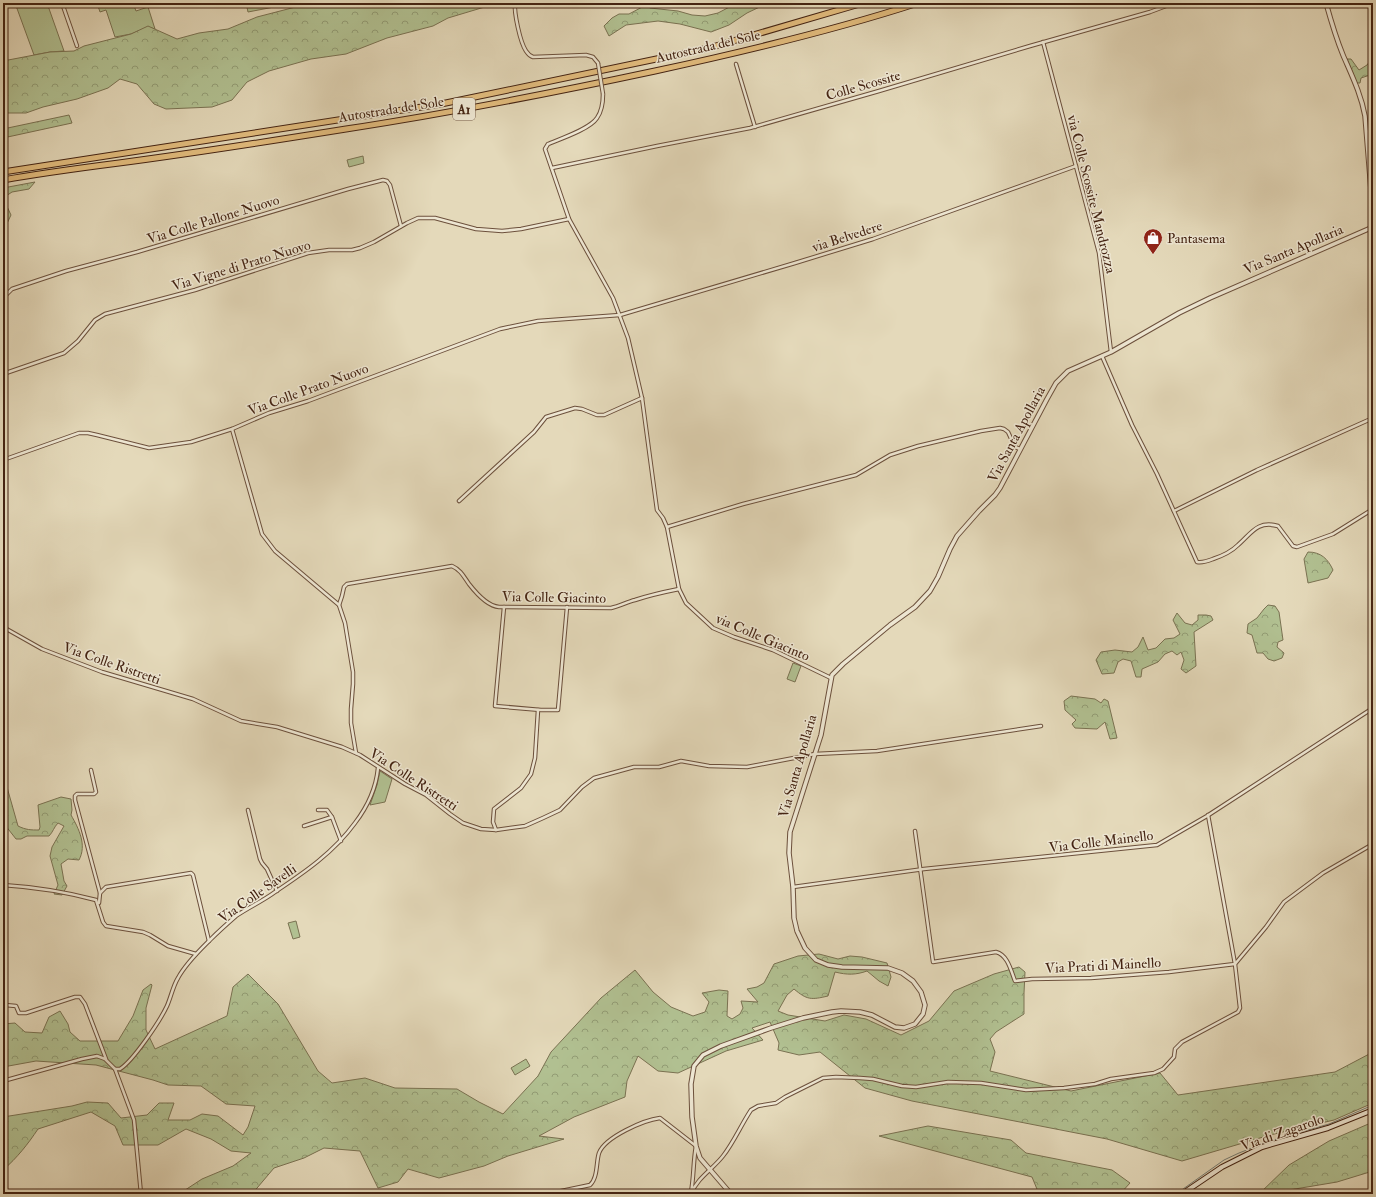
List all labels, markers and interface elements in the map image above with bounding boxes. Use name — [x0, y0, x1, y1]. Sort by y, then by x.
street label: Autostrada del Sole — [653, 26, 762, 67]
street label: Colle Scossite — [824, 67, 902, 104]
street label: Autostrada del Sole — [336, 93, 445, 126]
road number: A1 — [453, 98, 475, 120]
street label: via Colle Scossite Mandrozza — [1063, 112, 1119, 275]
street label: Via Colle Pallone Nuovo — [145, 191, 282, 248]
street label: via Belvedere — [809, 217, 884, 256]
street label: Via Santa Apollaria — [1241, 221, 1346, 279]
shop icon: Pantasema — [1142, 227, 1164, 255]
place label: Pantasema — [1167, 230, 1226, 247]
street label: Via Vigne di Prato Nuovo — [170, 236, 313, 295]
street label: Via Colle Prato Nuovo — [246, 360, 371, 419]
street label: Via Santa Apollaria — [984, 383, 1050, 486]
street label: Via Colle Giacinto — [502, 588, 606, 607]
street label: via Colle Giacinto — [712, 610, 813, 665]
street label: Via Colle Ristretti — [61, 639, 163, 688]
street label: Via Santa Apollaria — [775, 712, 821, 820]
street label: Via Colle Ristretti — [366, 745, 461, 814]
street label: Via Colle Mainello — [1048, 827, 1154, 856]
street label: Via Colle Savelli — [215, 860, 300, 927]
street label: Via Prati di Mainello — [1045, 954, 1162, 977]
street label: Via di Zagarolo — [1238, 1110, 1326, 1155]

